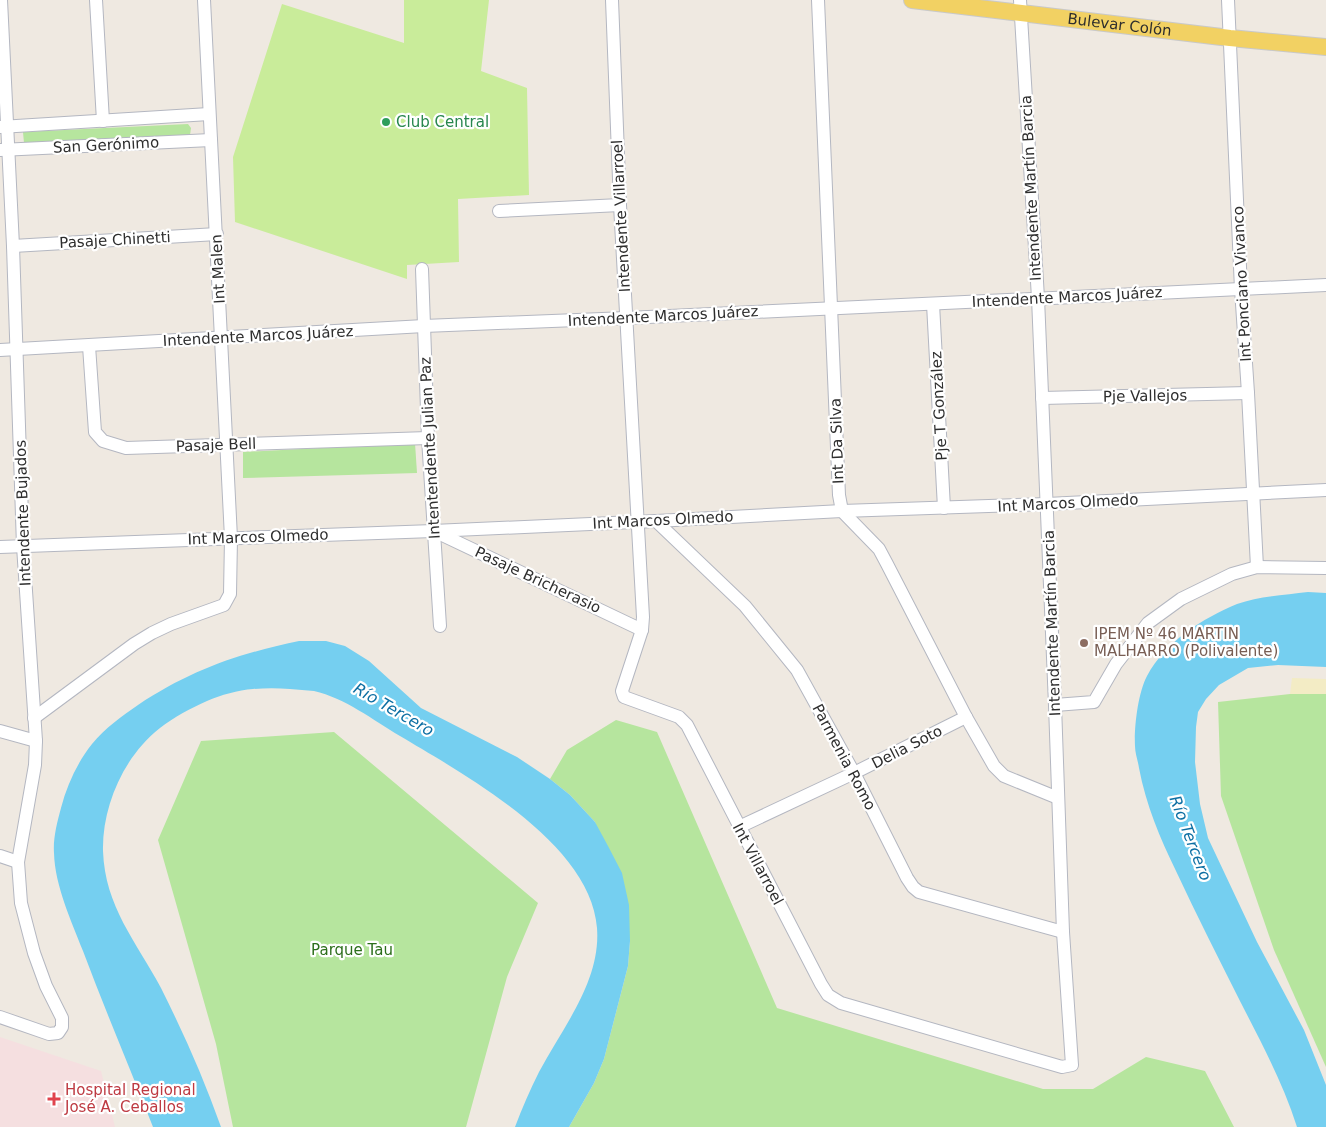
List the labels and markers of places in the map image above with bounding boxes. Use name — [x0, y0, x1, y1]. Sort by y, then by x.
place label: Club Central — [396, 113, 489, 131]
marker: Club Central — [380, 116, 392, 128]
place label: IPEM Nº 46 MARTIN MALHARRO (Polivalente) — [1094, 625, 1278, 660]
marker: IPEM Nº 46 MARTIN MALHARRO (Polivalente) — [1078, 637, 1090, 649]
place label: Hospital Regional José A. Ceballos — [64, 1081, 196, 1116]
marker: Hospital Regional José A. Ceballos — [47, 1092, 61, 1106]

